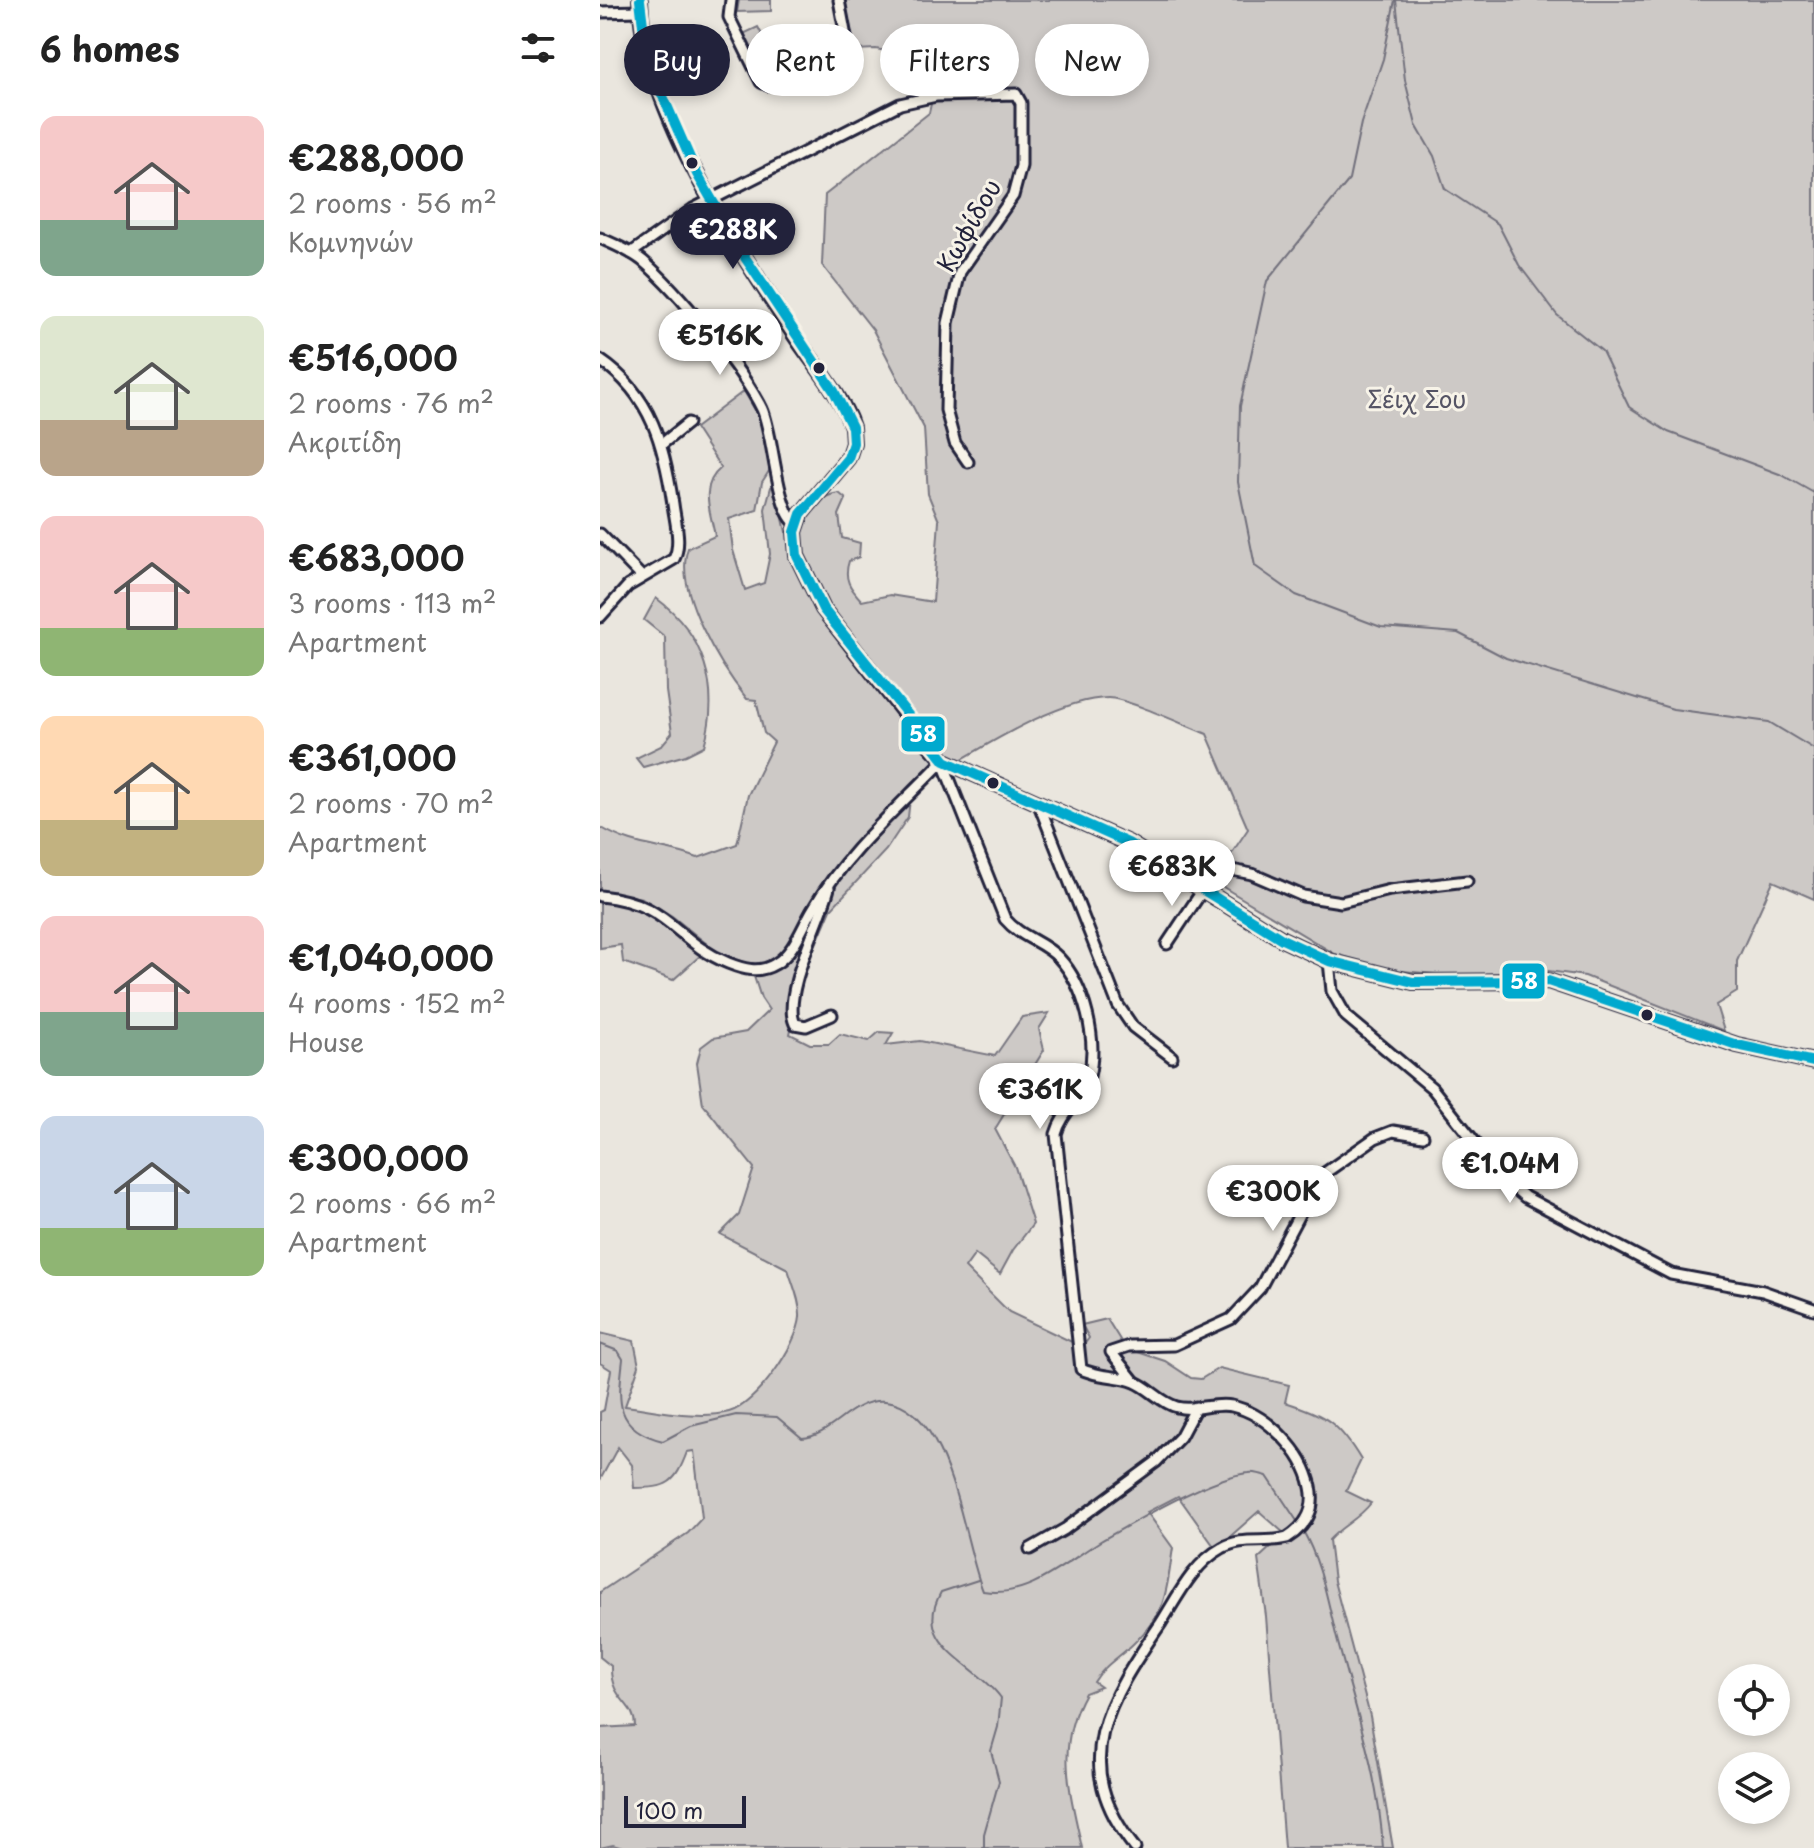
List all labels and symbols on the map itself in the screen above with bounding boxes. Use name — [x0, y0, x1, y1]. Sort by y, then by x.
unlabelled marker — [684, 155, 700, 171]
street label: Κωφίδου — [927, 172, 1009, 278]
pin: €288K — [677, 203, 789, 271]
pin: €516K — [664, 309, 776, 377]
unlabelled marker — [811, 360, 827, 376]
park label: Σέιχ Σου — [1368, 380, 1466, 416]
line badge: 58 — [900, 715, 946, 753]
text: 58 — [909, 716, 937, 749]
unlabelled marker — [985, 775, 1001, 791]
pin: €683K — [1116, 840, 1228, 908]
line badge: 58 — [1501, 962, 1546, 1000]
text: 58 — [1510, 963, 1538, 996]
unlabelled marker — [1639, 1007, 1655, 1023]
pin: €361K — [984, 1063, 1096, 1131]
pin: €1.04M — [1445, 1137, 1575, 1205]
pin: €300K — [1217, 1165, 1329, 1233]
scale bar — [624, 1792, 746, 1828]

